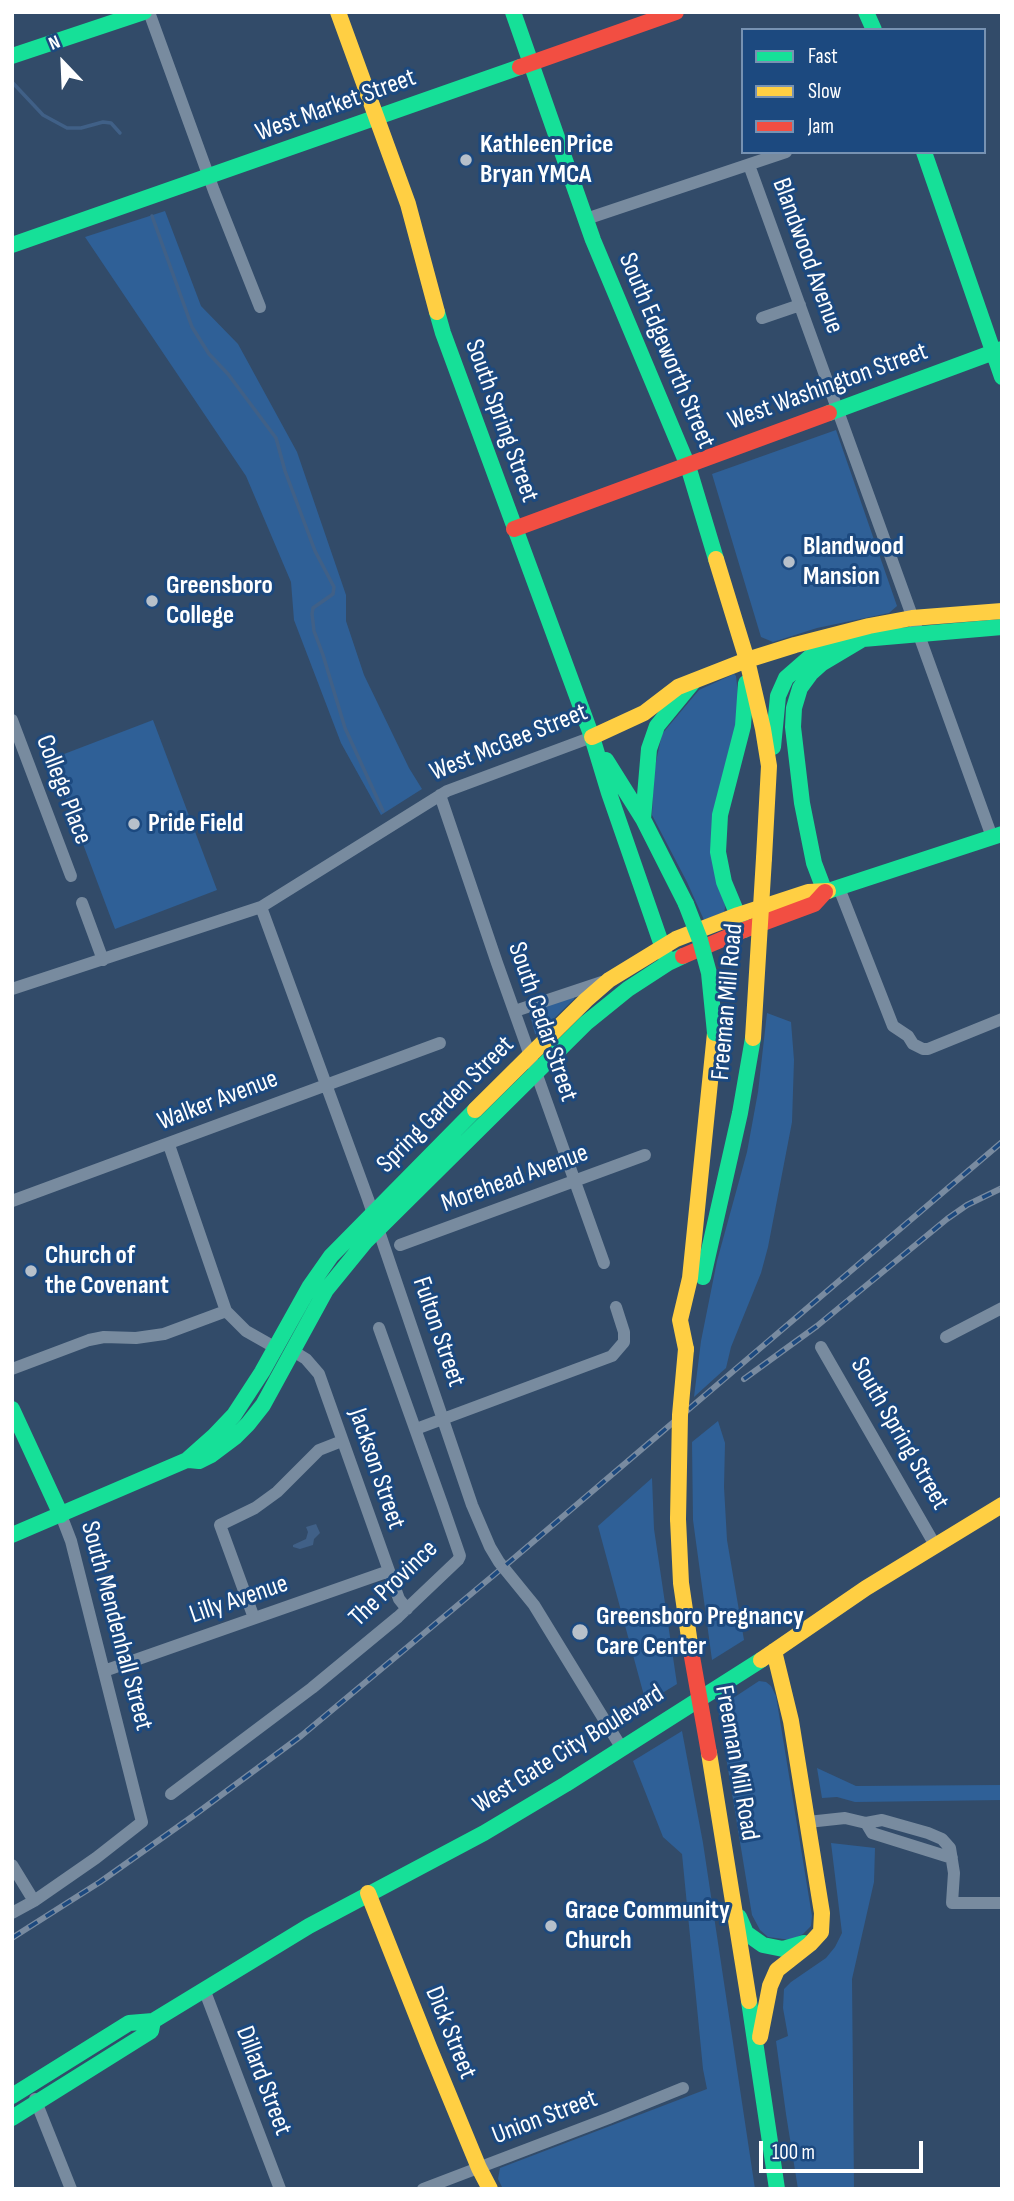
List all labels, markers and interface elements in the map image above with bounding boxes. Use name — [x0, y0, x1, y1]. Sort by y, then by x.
north arrow — [28, 28, 98, 98]
legend — [741, 28, 986, 154]
text: N — [45, 31, 64, 56]
text: Fast — [808, 44, 838, 69]
street label: West Market Street — [252, 63, 420, 149]
text: Slow — [808, 79, 841, 104]
text: Jam — [808, 114, 834, 139]
place label: Kathleen Price Bryan YMCA — [480, 129, 613, 190]
marker: Kathleen Price Bryan YMCA — [458, 152, 474, 168]
street label: Blandwood Avenue — [764, 174, 850, 338]
street label: South Edgeworth Street — [611, 249, 721, 453]
street label: South Spring Street — [457, 335, 545, 507]
street label: West Washington Street — [724, 336, 932, 438]
place label: Blandwood Mansion — [803, 531, 904, 592]
marker: Blandwood Mansion — [781, 554, 797, 570]
place label: Greensboro College — [166, 570, 273, 632]
marker: Greensboro College — [144, 593, 160, 609]
street label: West McGee Street — [426, 697, 592, 789]
street label: College Place — [28, 731, 98, 849]
place label: Pride Field — [148, 808, 243, 840]
marker: Pride Field — [126, 816, 142, 832]
street label: Freeman Mill Road — [706, 922, 750, 1082]
street label: South Cedar Street — [500, 938, 584, 1106]
street label: Spring Garden Street — [371, 1030, 521, 1180]
street label: Walker Avenue — [153, 1064, 283, 1138]
street label: Morehead Avenue — [437, 1138, 593, 1220]
place label: Church of the Covenant — [45, 1240, 169, 1302]
marker: Church of the Covenant — [23, 1263, 39, 1279]
street label: Fulton Street — [405, 1273, 471, 1391]
street label: South Spring Street — [843, 1352, 955, 1516]
street label: Jackson Street — [341, 1405, 411, 1533]
street label: South Mendenhall Street — [73, 1518, 159, 1734]
street label: The Province — [343, 1534, 445, 1634]
street label: Lilly Avenue — [186, 1569, 292, 1631]
place label: Greensboro Pregnancy Care Center — [596, 1601, 804, 1662]
marker: Greensboro Pregnancy Care Center — [570, 1622, 590, 1642]
street label: West Gate City Boulevard — [468, 1679, 670, 1821]
street label: Freeman Mill Road — [707, 1683, 765, 1843]
place label: Grace Community Church — [565, 1895, 730, 1956]
marker: Grace Community Church — [543, 1918, 559, 1934]
street label: Dick Street — [417, 1982, 483, 2084]
street label: Dillard Street — [228, 2022, 298, 2140]
street label: Union Street — [488, 2084, 602, 2152]
scale bar — [762, 2128, 926, 2172]
text: 100 m — [772, 2140, 815, 2165]

